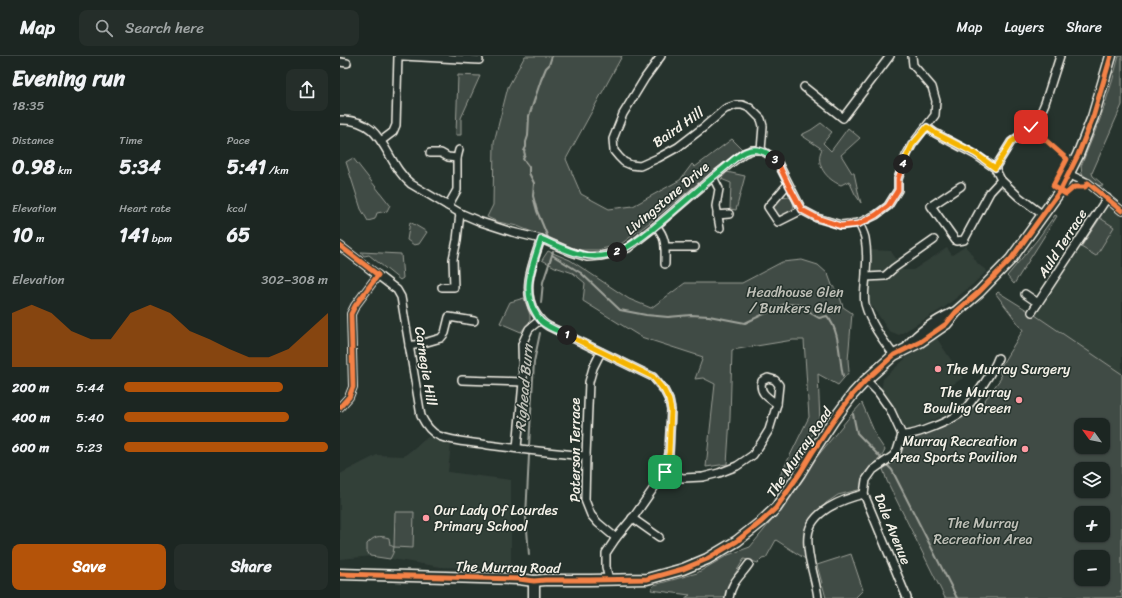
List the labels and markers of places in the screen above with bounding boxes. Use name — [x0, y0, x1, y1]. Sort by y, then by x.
pin — [1014, 110, 1048, 144]
pin: 3 — [765, 150, 785, 170]
pin: 4 — [893, 154, 913, 174]
pin: 2 — [607, 242, 627, 262]
pin: 1 — [557, 325, 577, 345]
place label: The Murray Surgery — [946, 357, 1071, 382]
marker: The Murray Surgery — [933, 364, 943, 374]
place label: The Murray Bowling Green — [923, 380, 1012, 421]
marker: The Murray Bowling Green — [1014, 395, 1024, 405]
place label: Murray Recreation Area Sports Pavilion — [890, 429, 1017, 470]
marker: Murray Recreation Area Sports Pavilion — [1020, 444, 1030, 454]
pin — [648, 455, 682, 489]
place label: Our Lady Of Lourdes Primary School — [434, 498, 559, 539]
marker: Our Lady Of Lourdes Primary School — [421, 513, 431, 523]

